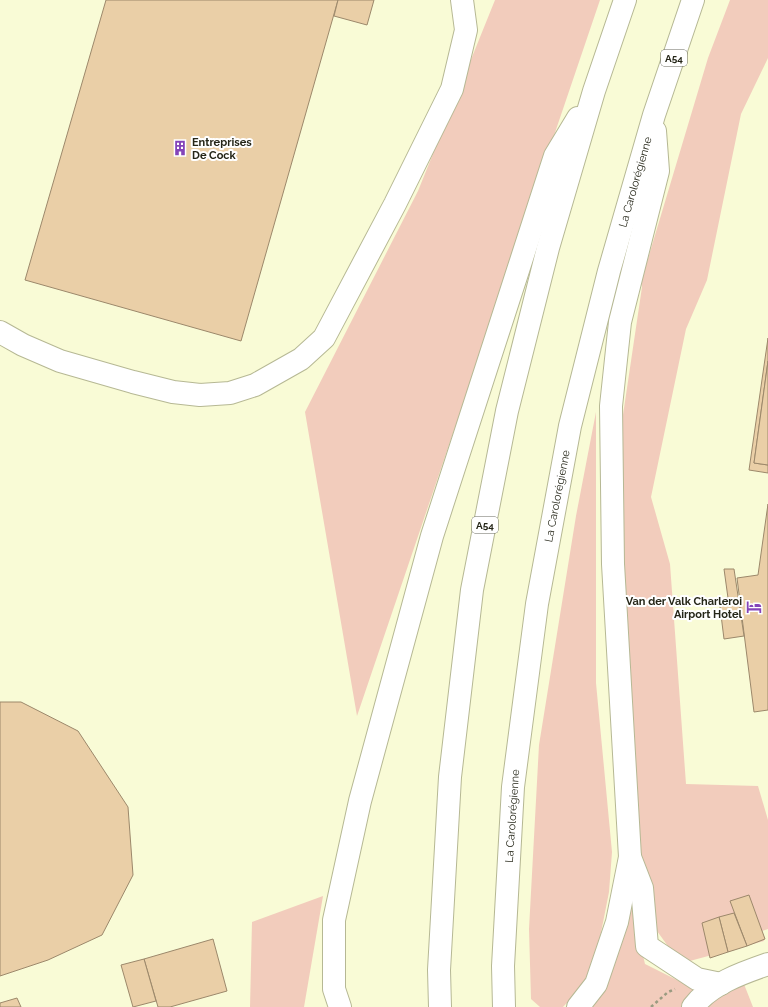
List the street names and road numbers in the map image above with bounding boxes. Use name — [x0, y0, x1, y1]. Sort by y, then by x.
road number: A54 — [661, 50, 687, 66]
street label: La Carolorégienne — [616, 135, 655, 229]
street label: La Carolorégienne — [542, 448, 573, 543]
road number: A54 — [472, 517, 498, 533]
street label: La Carolorégienne — [503, 768, 522, 863]

